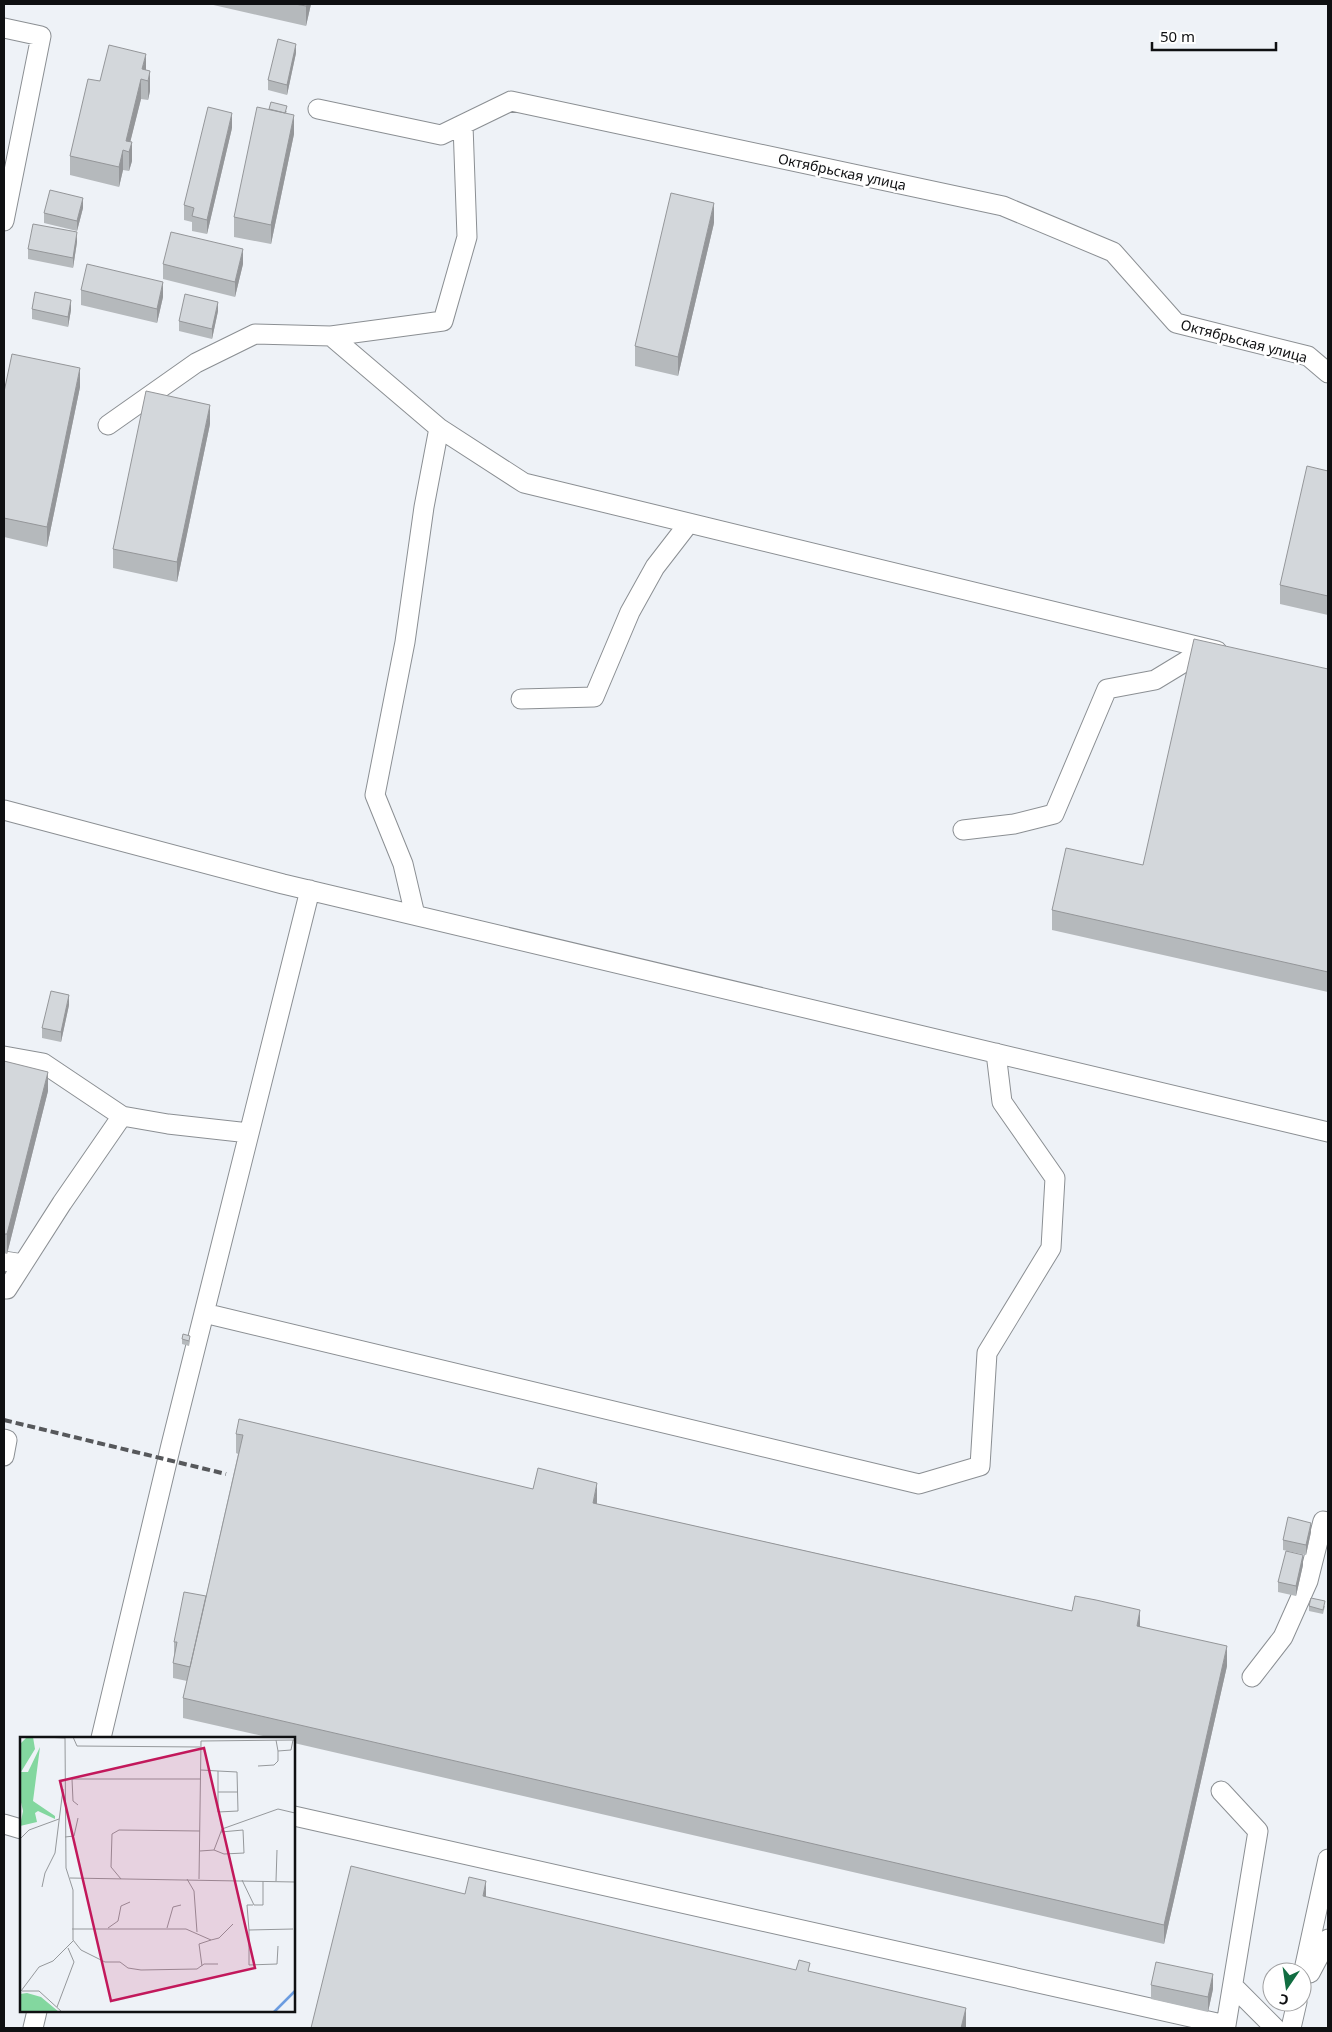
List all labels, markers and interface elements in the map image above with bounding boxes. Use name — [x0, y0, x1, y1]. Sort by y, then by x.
scale bar — [1152, 20, 1276, 52]
text: 50 m — [1160, 26, 1195, 46]
street label: Октябрьская улица — [776, 149, 908, 194]
street label: Октябрьская улица — [1179, 314, 1310, 367]
inset map — [20, 1737, 295, 2012]
north arrow — [1262, 1962, 1312, 2012]
text: С — [1277, 1990, 1291, 2010]

